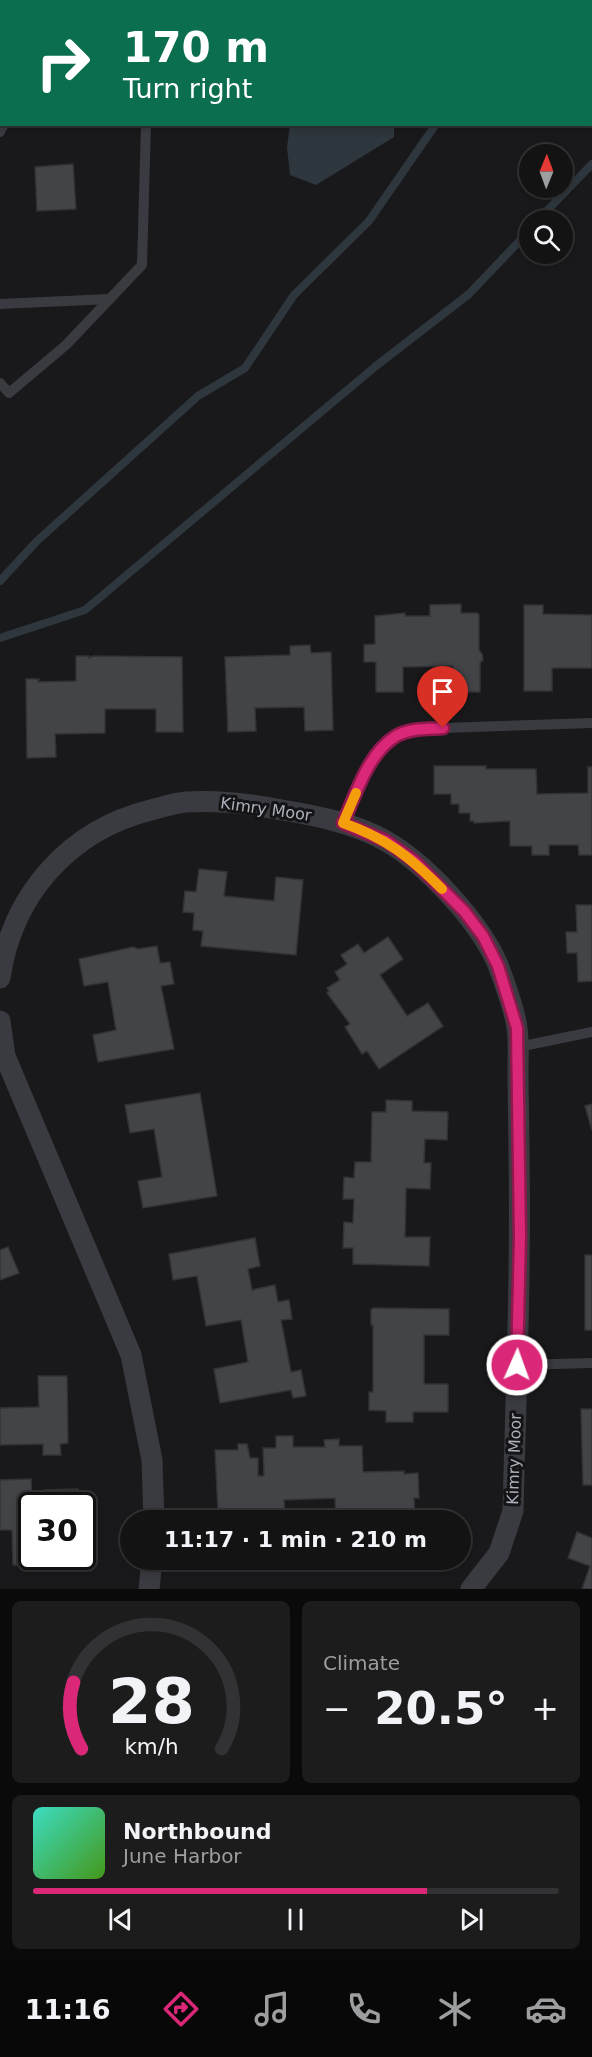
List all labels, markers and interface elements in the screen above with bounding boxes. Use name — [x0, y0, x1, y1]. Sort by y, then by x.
text: 170 m — [123, 23, 269, 72]
icon: right — [24, 24, 102, 102]
text: Turn right — [123, 73, 252, 104]
north arrow — [519, 144, 573, 198]
map controls — [519, 144, 573, 264]
button: search — [519, 210, 573, 264]
pin — [417, 666, 468, 728]
icon: arrive — [426, 675, 459, 708]
street label: Kimry Moor — [219, 793, 313, 825]
position arrow — [485, 1333, 549, 1397]
street label: Kimry Moor — [503, 1412, 525, 1505]
speed limit sign: 30 — [18, 1492, 96, 1570]
text: 11:17 · 1 min · 210 m — [164, 1527, 427, 1552]
text: Climate — [323, 1651, 400, 1675]
text: 28 — [108, 1665, 194, 1738]
text: 20.5° — [374, 1682, 508, 1735]
text: − — [323, 1689, 351, 1728]
text: + — [531, 1689, 559, 1728]
text: km/h — [124, 1734, 178, 1759]
text: Northbound — [123, 1819, 272, 1844]
text: June Harbor — [123, 1844, 242, 1868]
icon: previous — [104, 1903, 137, 1936]
icon: pause — [279, 1903, 312, 1936]
icon: next — [455, 1903, 488, 1936]
icon: directions — [160, 1988, 202, 2030]
icon: music — [251, 1988, 293, 2030]
icon: phone — [343, 1988, 385, 2030]
icon: climate — [434, 1988, 476, 2030]
icon: car — [525, 1988, 567, 2030]
text: 11:16 — [25, 1994, 111, 2025]

